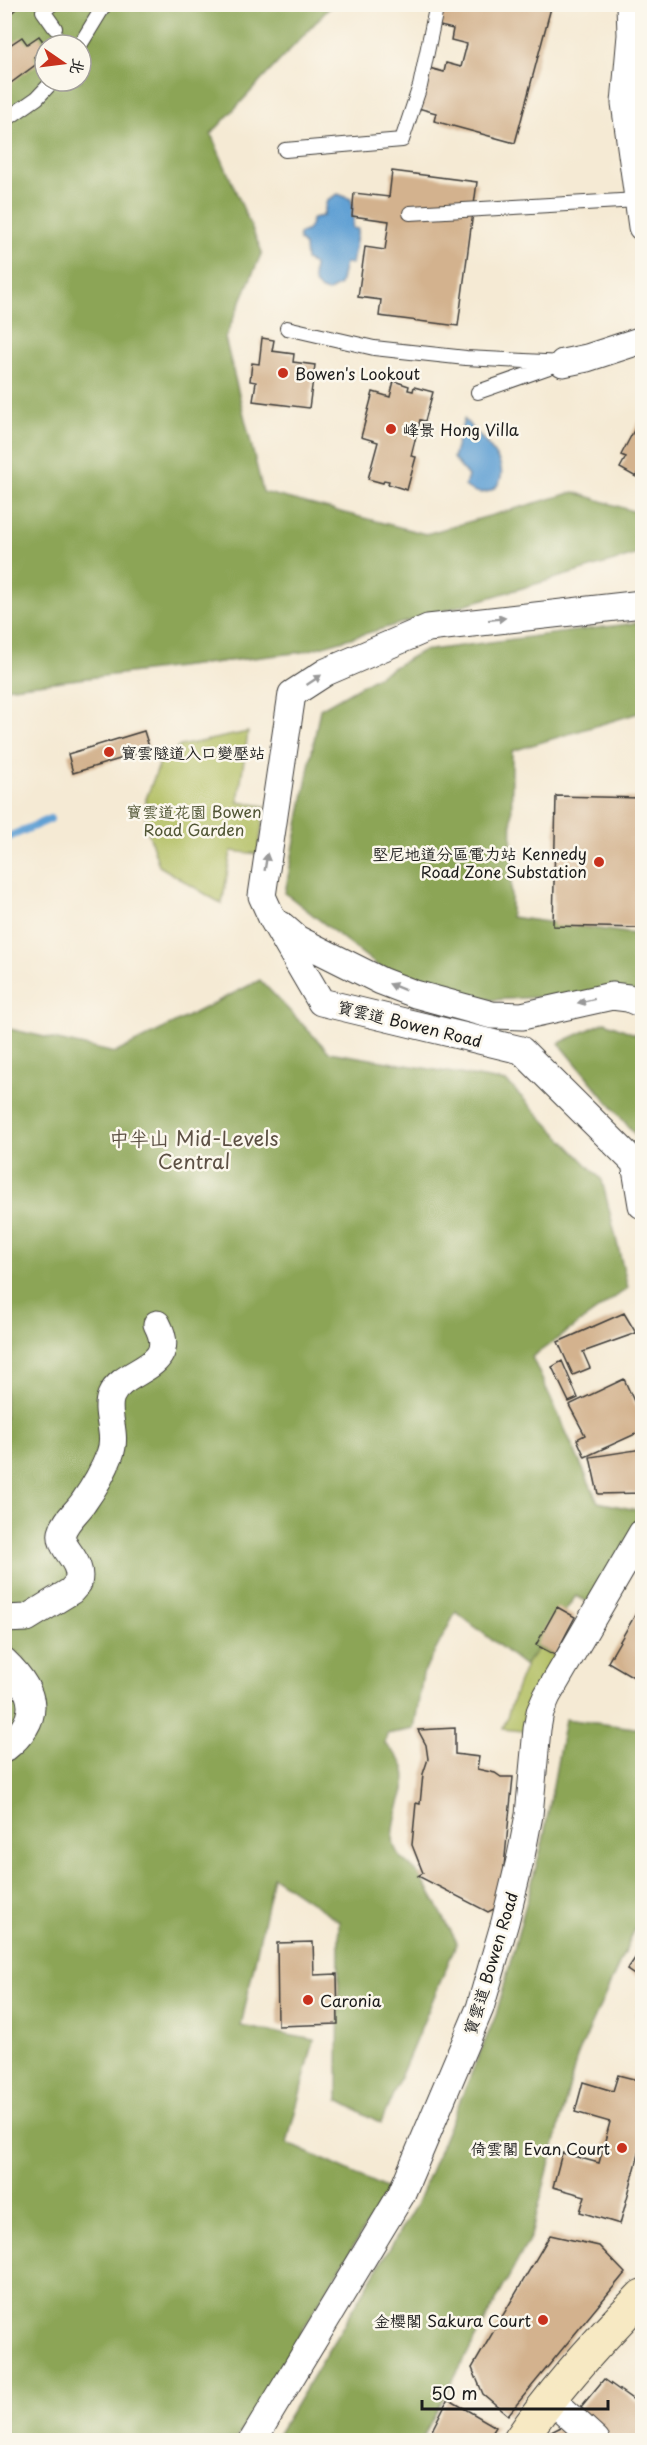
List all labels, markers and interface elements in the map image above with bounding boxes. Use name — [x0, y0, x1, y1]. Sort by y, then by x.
north arrow — [33, 33, 93, 93]
text: 北 — [65, 56, 92, 78]
place label: Bowen's Lookout — [295, 361, 420, 385]
marker: Bowen's Lookout — [276, 366, 290, 380]
place label: 峰景 Hong Villa — [403, 417, 519, 441]
marker: 峰景 Hong Villa — [384, 422, 398, 436]
one-way arrow — [487, 614, 506, 624]
one-way arrow — [305, 674, 321, 686]
place label: 寶雲隧道入口變壓站 — [121, 740, 265, 764]
marker: 寶雲隧道入口變壓站 — [102, 745, 116, 759]
park label: 寶雲道花園 Bowen Road Garden — [126, 799, 262, 841]
place label: 堅尼地道分區電力站 Kennedy Road Zone Substation — [373, 841, 587, 883]
one-way arrow — [261, 852, 270, 871]
marker: 堅尼地道分區電力站 Kennedy Road Zone Substation — [592, 855, 606, 869]
one-way arrow — [388, 982, 406, 991]
street label: 寶雲道 Bowen Road — [335, 993, 485, 1053]
one-way arrow — [577, 997, 595, 1007]
district label: 中半山 Mid-Levels Central — [109, 1123, 279, 1176]
street label: 寶雲道 Bowen Road — [457, 1889, 523, 2037]
place label: Caronia — [320, 1988, 382, 2012]
marker: Caronia — [301, 1993, 315, 2007]
place label: 倚雲閣 Evan Court — [470, 2136, 610, 2160]
marker: 倚雲閣 Evan Court — [615, 2141, 629, 2155]
place label: 金櫻閣 Sakura Court — [374, 2308, 531, 2332]
marker: 金櫻閣 Sakura Court — [536, 2313, 550, 2327]
scale bar — [422, 2373, 608, 2411]
text: 50 m — [431, 2379, 478, 2406]

